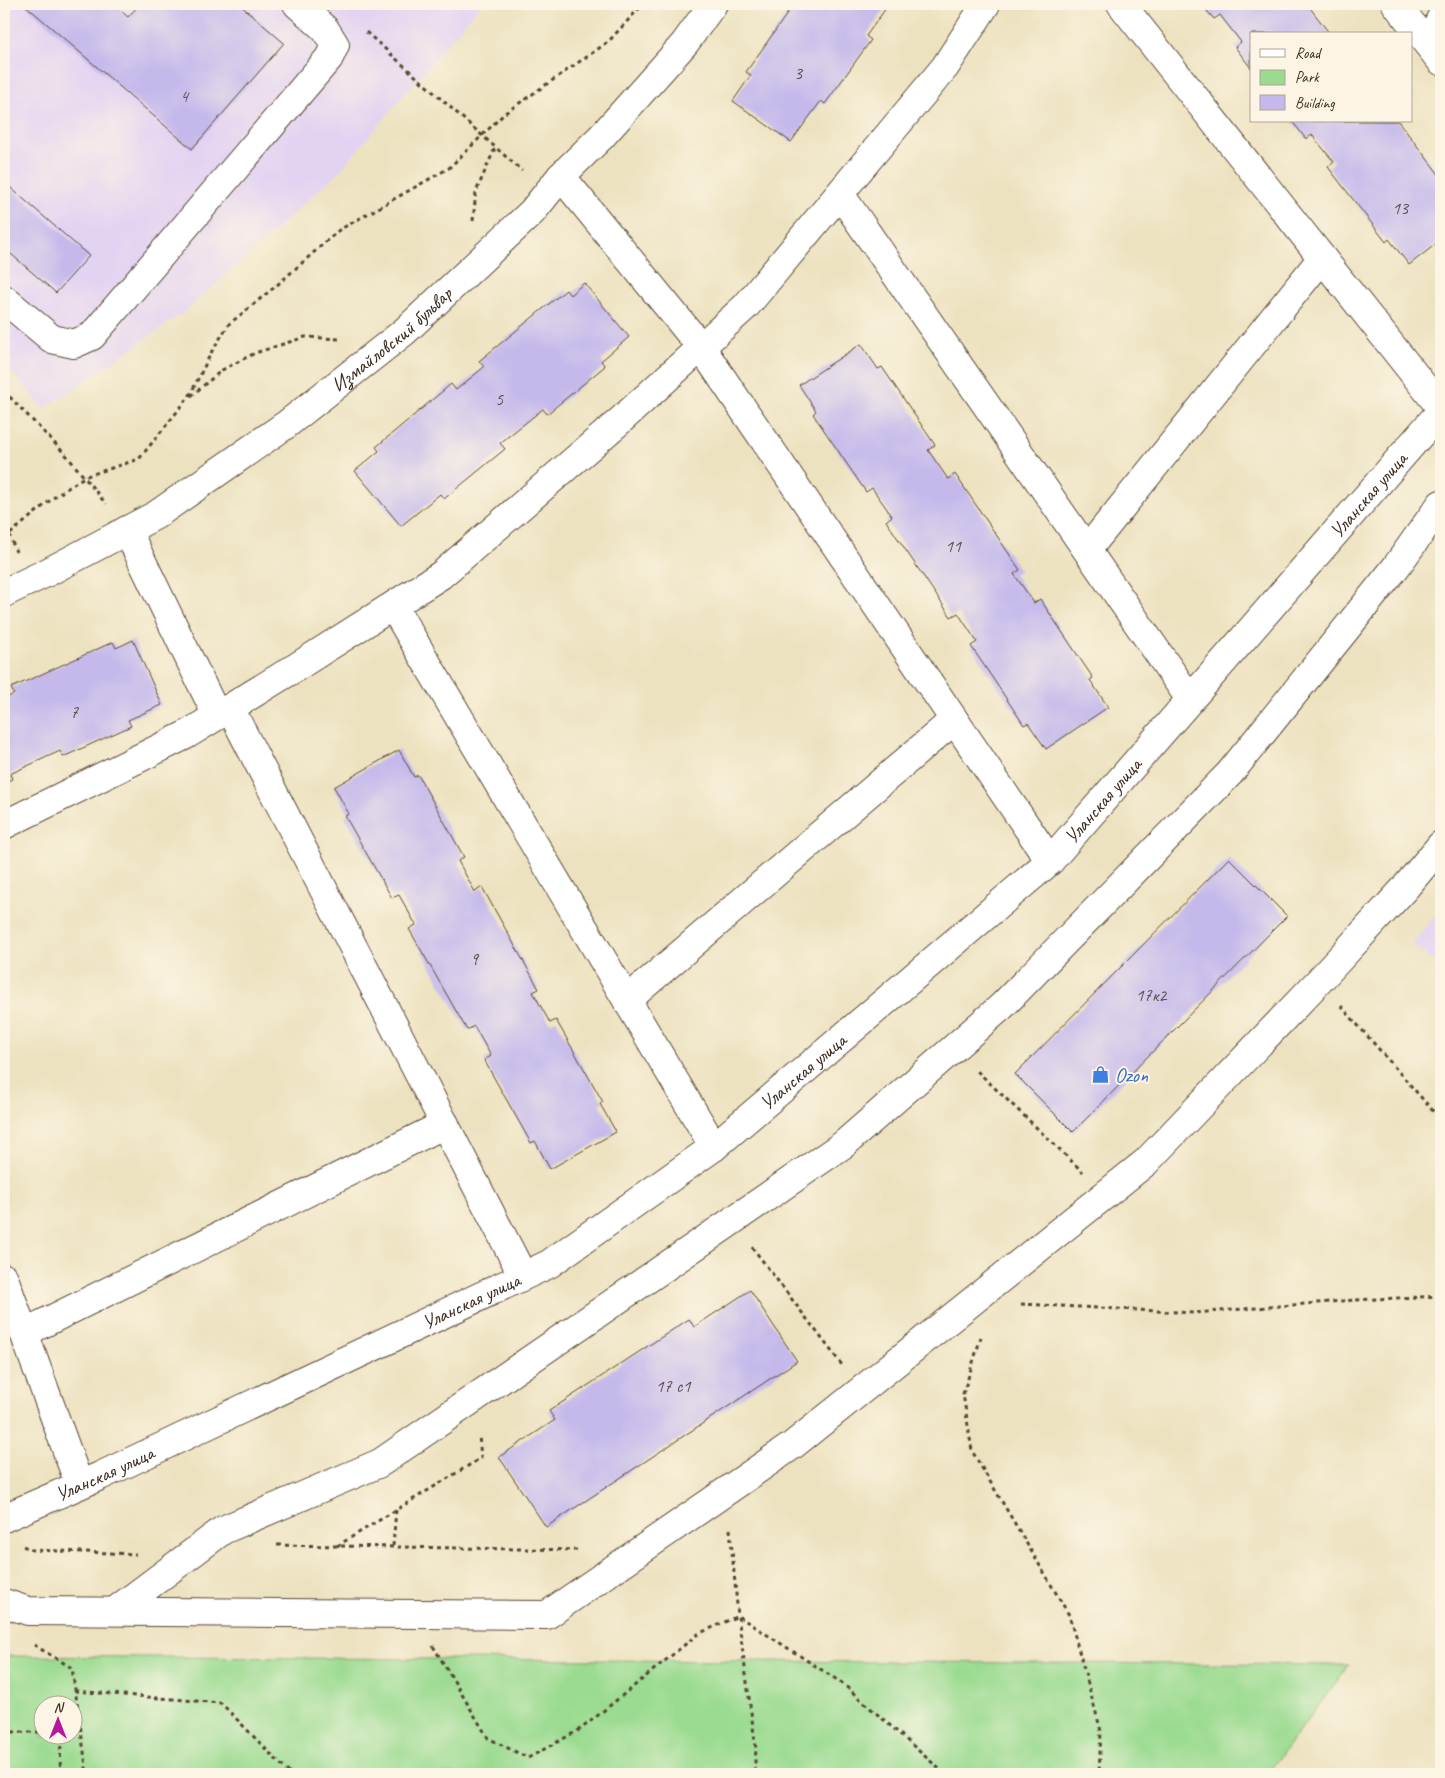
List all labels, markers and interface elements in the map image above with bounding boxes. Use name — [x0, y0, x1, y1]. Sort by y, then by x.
legend — [1250, 32, 1412, 122]
text: Road — [1295, 44, 1322, 63]
house number: 3 — [794, 62, 804, 84]
text: Park — [1295, 68, 1320, 87]
house number: 4 — [180, 85, 190, 107]
text: Building — [1295, 94, 1335, 113]
house number: 13 — [1392, 197, 1410, 219]
street label: Измайловский бульвар — [326, 281, 458, 397]
house number: 5 — [495, 388, 504, 410]
street label: Уланская улица — [1325, 446, 1414, 543]
house number: 11 — [945, 535, 962, 557]
house number: 7 — [70, 701, 79, 723]
street label: Уланская улица — [1059, 751, 1148, 849]
house number: 9 — [470, 948, 480, 970]
house number: 17к2 — [1136, 984, 1168, 1006]
street label: Уланская улица — [755, 1027, 853, 1116]
place label: Ozon — [1115, 1063, 1149, 1088]
shop icon: Ozon — [1091, 1065, 1111, 1085]
street label: Уланская улица — [418, 1267, 526, 1335]
house number: 17 с1 — [655, 1375, 691, 1397]
street label: Уланская улица — [52, 1440, 160, 1507]
north arrow — [32, 1696, 82, 1746]
text: N — [54, 1699, 65, 1716]

